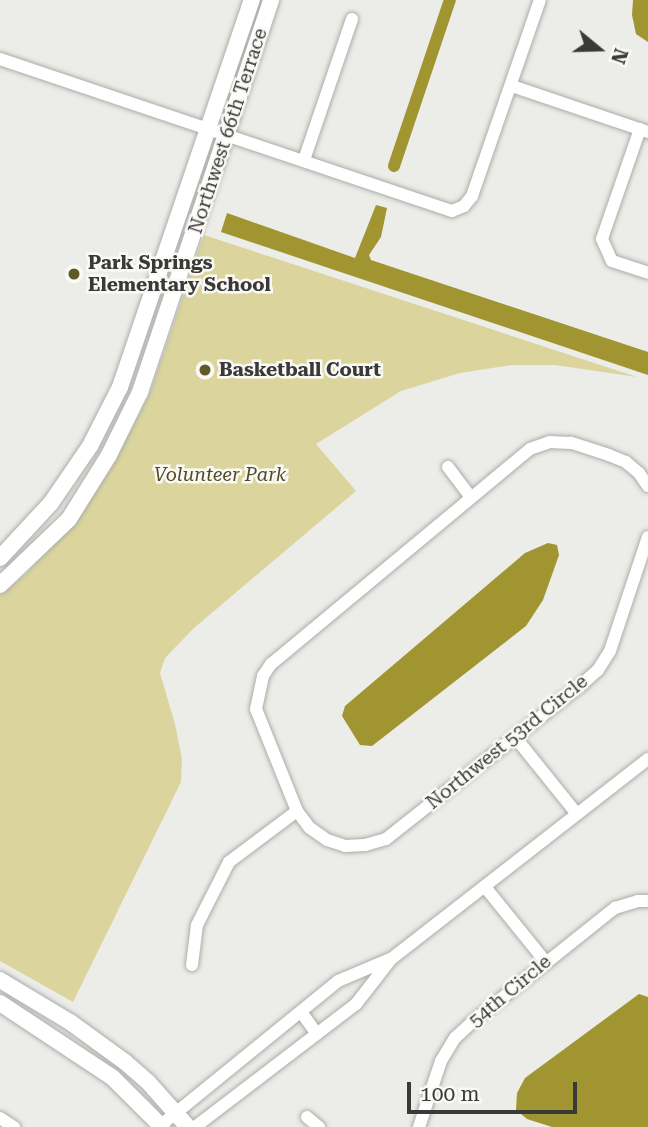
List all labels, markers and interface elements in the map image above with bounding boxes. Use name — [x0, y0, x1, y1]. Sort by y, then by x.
north arrow — [564, 14, 634, 84]
street label: Northwest 66th Terrace — [184, 25, 272, 237]
text: N — [606, 45, 633, 67]
place label: Park Springs Elementary School — [88, 252, 271, 296]
marker: Park Springs Elementary School — [66, 266, 82, 282]
place label: Basketball Court — [219, 359, 381, 381]
marker: Basketball Court — [197, 362, 213, 378]
park label: Volunteer Park — [154, 464, 286, 486]
street label: Northwest 53rd Circle — [422, 670, 592, 814]
street label: 54th Circle — [464, 950, 556, 1032]
scale bar — [410, 1068, 580, 1112]
text: 100 m — [420, 1082, 480, 1106]

